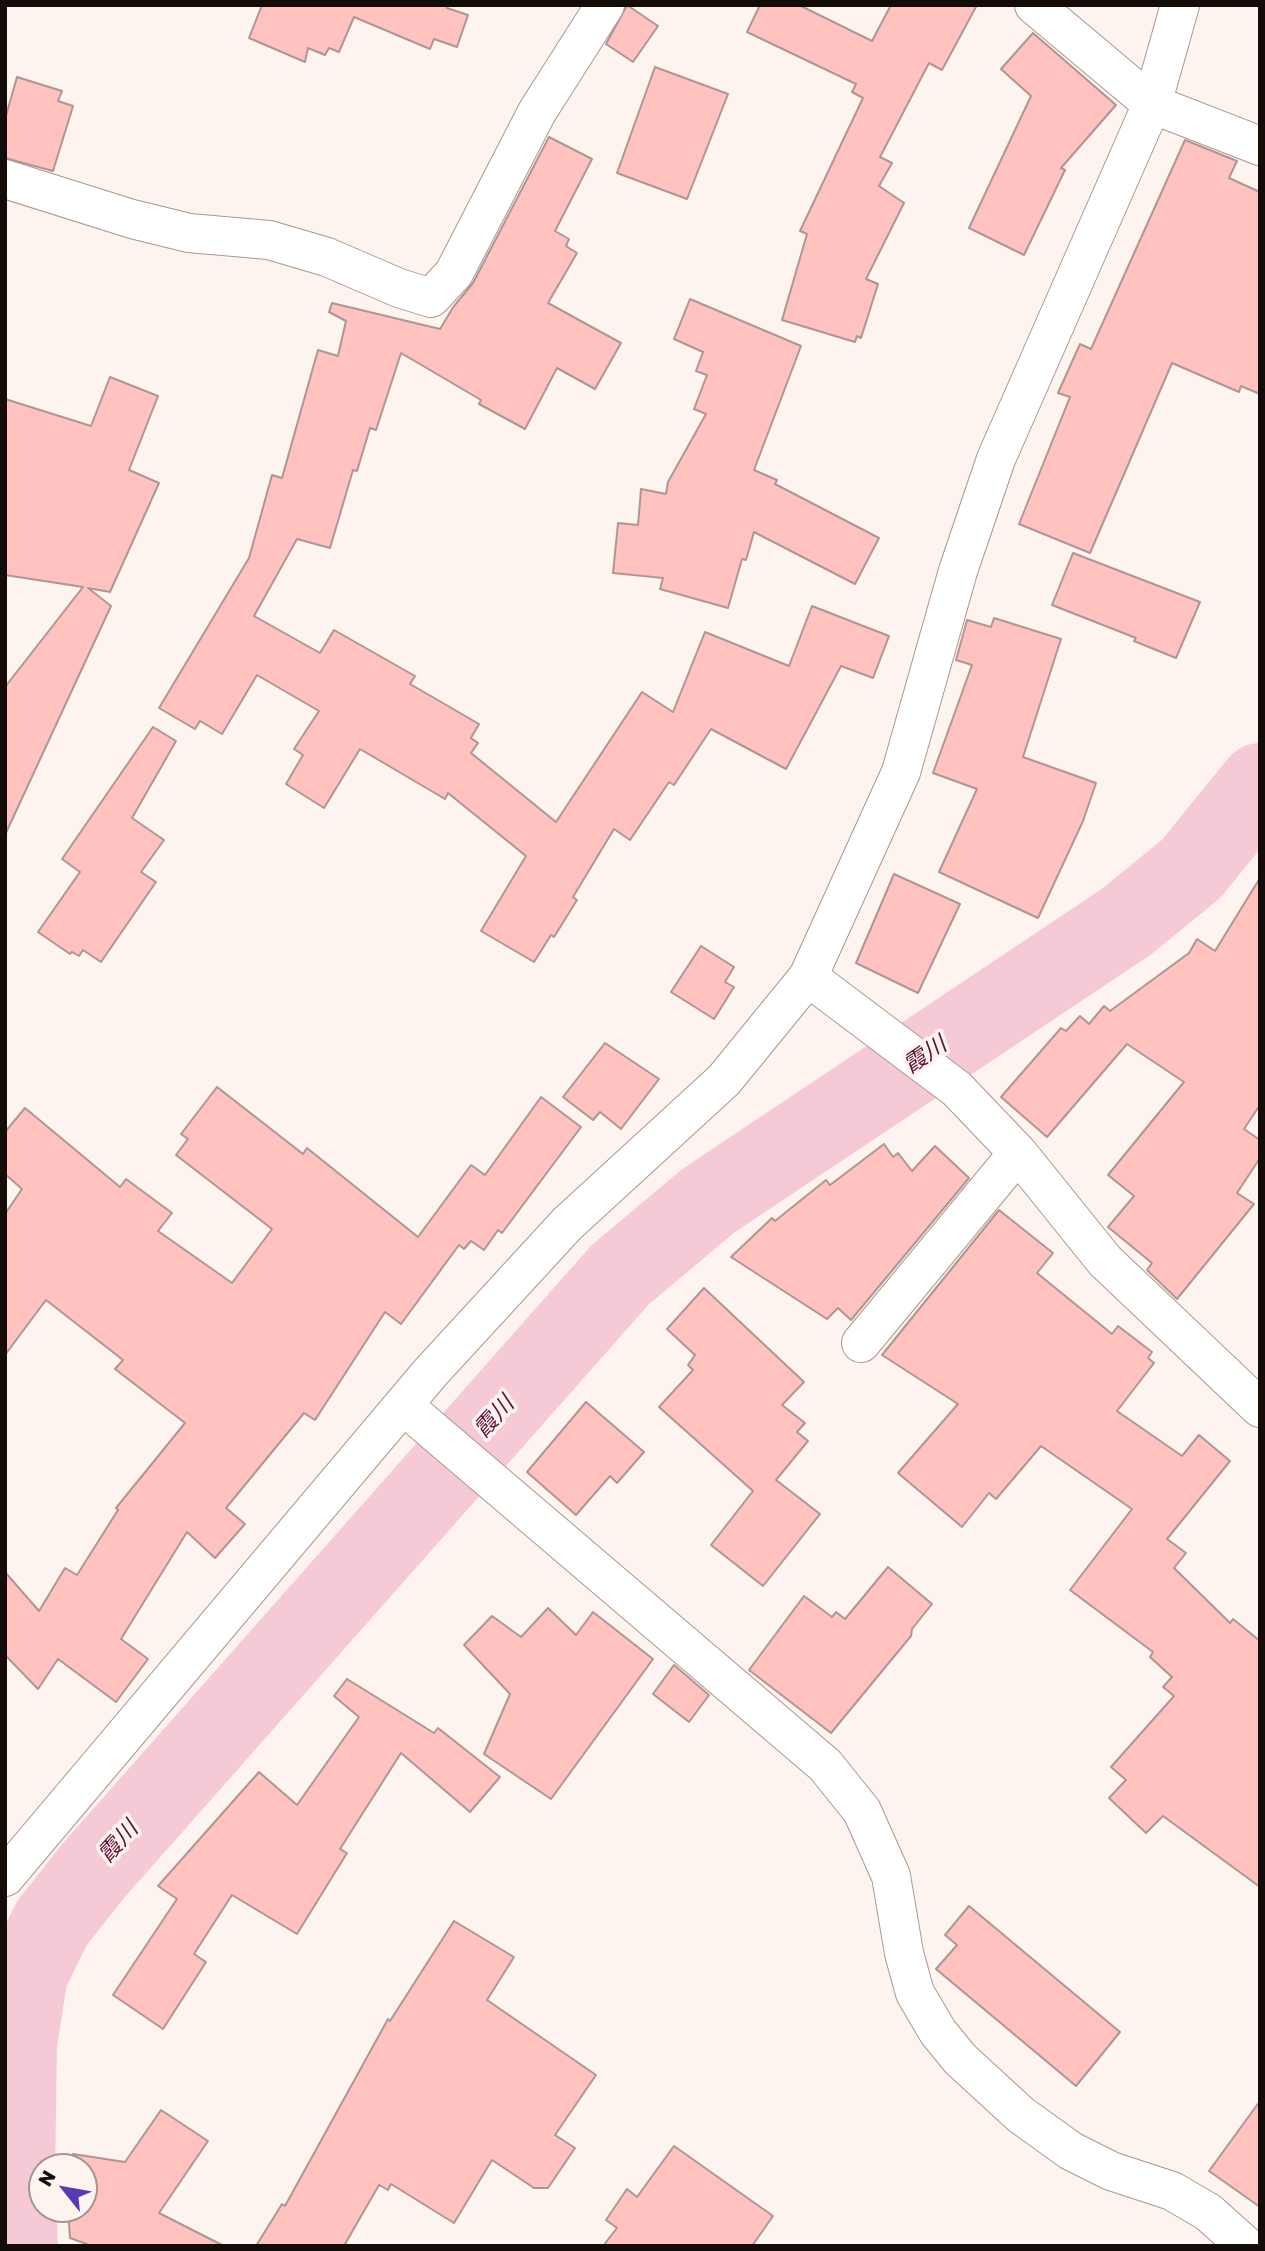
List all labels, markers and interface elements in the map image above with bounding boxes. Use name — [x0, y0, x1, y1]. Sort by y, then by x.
water label: 霞川 — [898, 1031, 952, 1079]
water label: 霞川 — [468, 1391, 520, 1443]
water label: 霞川 — [92, 1816, 144, 1868]
north arrow — [28, 2153, 98, 2223]
text: N — [33, 2166, 60, 2190]

